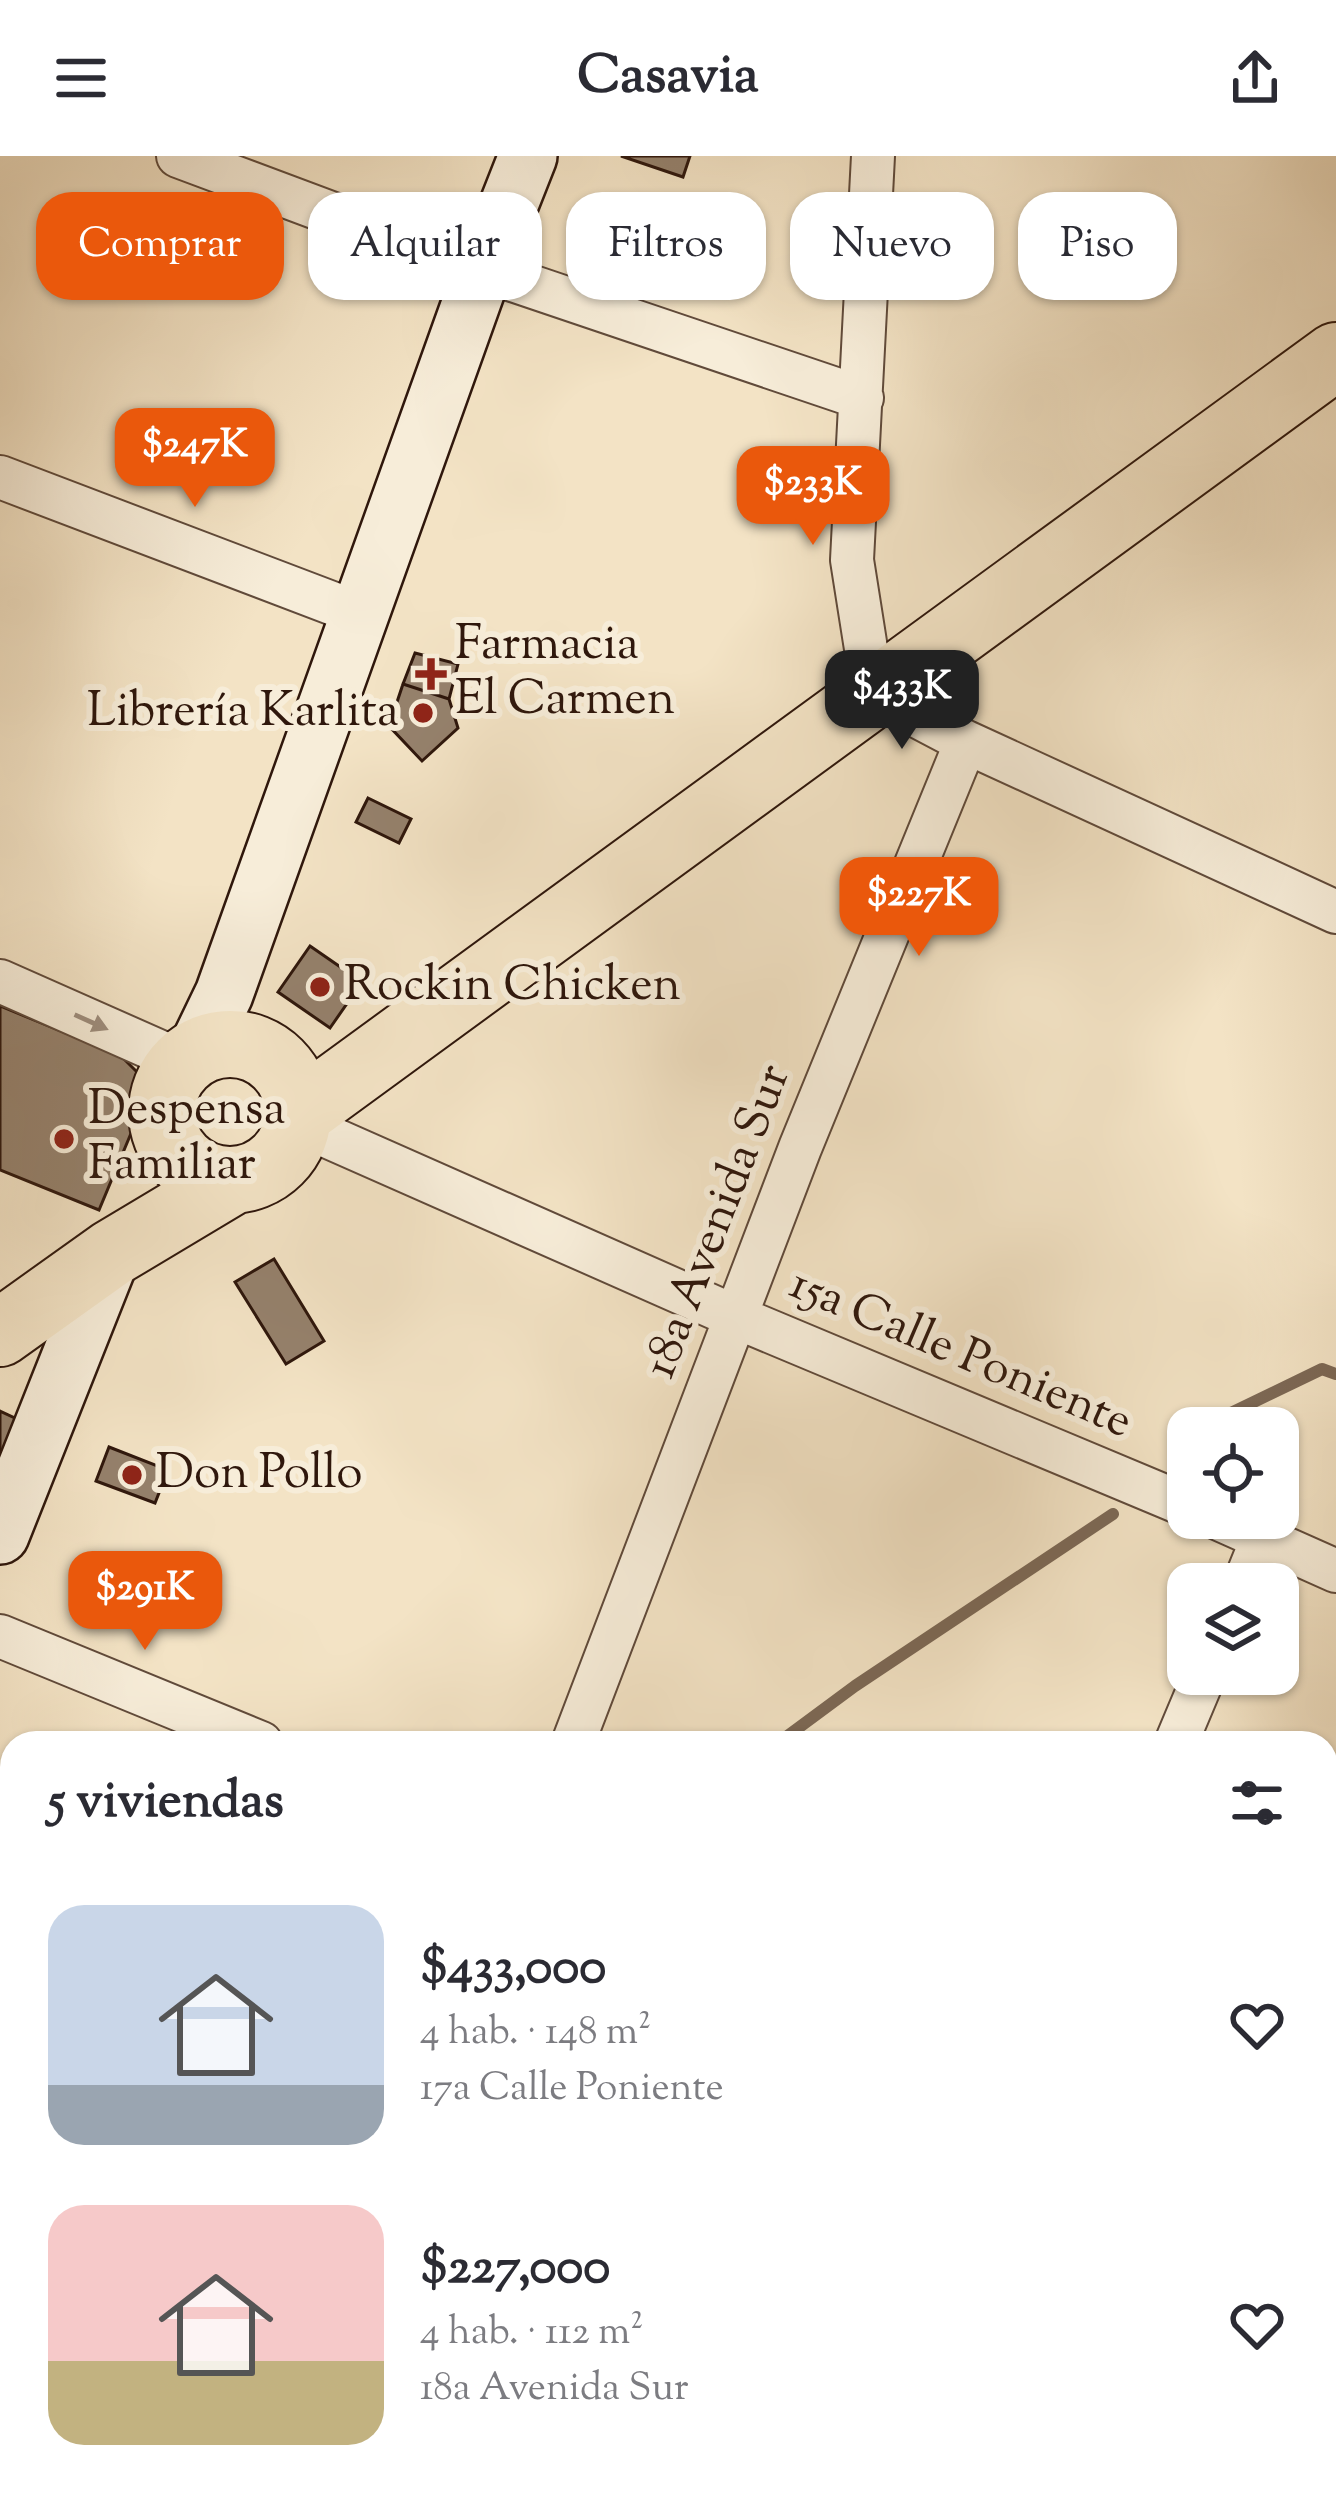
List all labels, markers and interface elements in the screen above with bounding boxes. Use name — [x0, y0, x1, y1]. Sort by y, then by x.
text: Casavia — [577, 39, 759, 117]
icon: menu — [48, 45, 114, 111]
icon: share — [1222, 45, 1288, 111]
chip: Comprar — [36, 192, 284, 300]
chip: Alquilar — [308, 192, 542, 300]
chip: Filtros — [566, 192, 766, 300]
chip: Nuevo — [790, 192, 994, 300]
chip: Piso — [1018, 192, 1177, 300]
pin: $247K — [111, 408, 279, 510]
text: $247K — [142, 419, 248, 475]
pin: $233K — [729, 446, 897, 548]
text: $233K — [764, 457, 862, 513]
place label: Farmacia El Carmen — [455, 612, 675, 736]
pin: $433K — [818, 650, 986, 752]
marker: Farmacia El Carmen — [418, 661, 444, 687]
text: $433K — [852, 661, 952, 717]
place label: Librería Karlita — [87, 679, 399, 748]
marker: Librería Karlita — [410, 700, 436, 726]
pin: $227K — [835, 857, 1003, 959]
text: $227K — [866, 868, 972, 924]
place label: Rockin Chicken — [344, 953, 681, 1022]
marker: Rockin Chicken — [307, 974, 333, 1000]
one-way arrow — [74, 1012, 109, 1032]
street label: 18a Avenida Sur — [628, 1055, 810, 1389]
place label: Despensa Familiar — [88, 1077, 286, 1201]
marker: Despensa Familiar — [51, 1126, 77, 1152]
street label: 15a Calle Poniente — [778, 1252, 1142, 1458]
map controls — [1167, 1407, 1299, 1695]
button: locate — [1167, 1407, 1299, 1539]
place label: Don Pollo — [156, 1441, 362, 1510]
marker: Don Pollo — [119, 1462, 145, 1488]
pin: $291K — [61, 1551, 229, 1653]
text: $291K — [95, 1562, 195, 1618]
button: layers — [1167, 1563, 1299, 1695]
text: 5 viviendas — [48, 1767, 284, 1840]
icon: filters — [1224, 1770, 1290, 1836]
text: $433,000 — [420, 1933, 606, 2006]
icon: home — [144, 1953, 288, 2097]
icon: heart — [1224, 1992, 1290, 2058]
text: 4 hab. · 148 m² — [420, 2006, 651, 2062]
text: 17a Calle Poniente — [420, 2062, 724, 2118]
text: $227,000 — [420, 2233, 610, 2306]
icon: home — [144, 2253, 288, 2397]
icon: heart — [1224, 2292, 1290, 2358]
text: 4 hab. · 112 m² — [420, 2306, 643, 2362]
text: 18a Avenida Sur — [420, 2362, 689, 2418]

